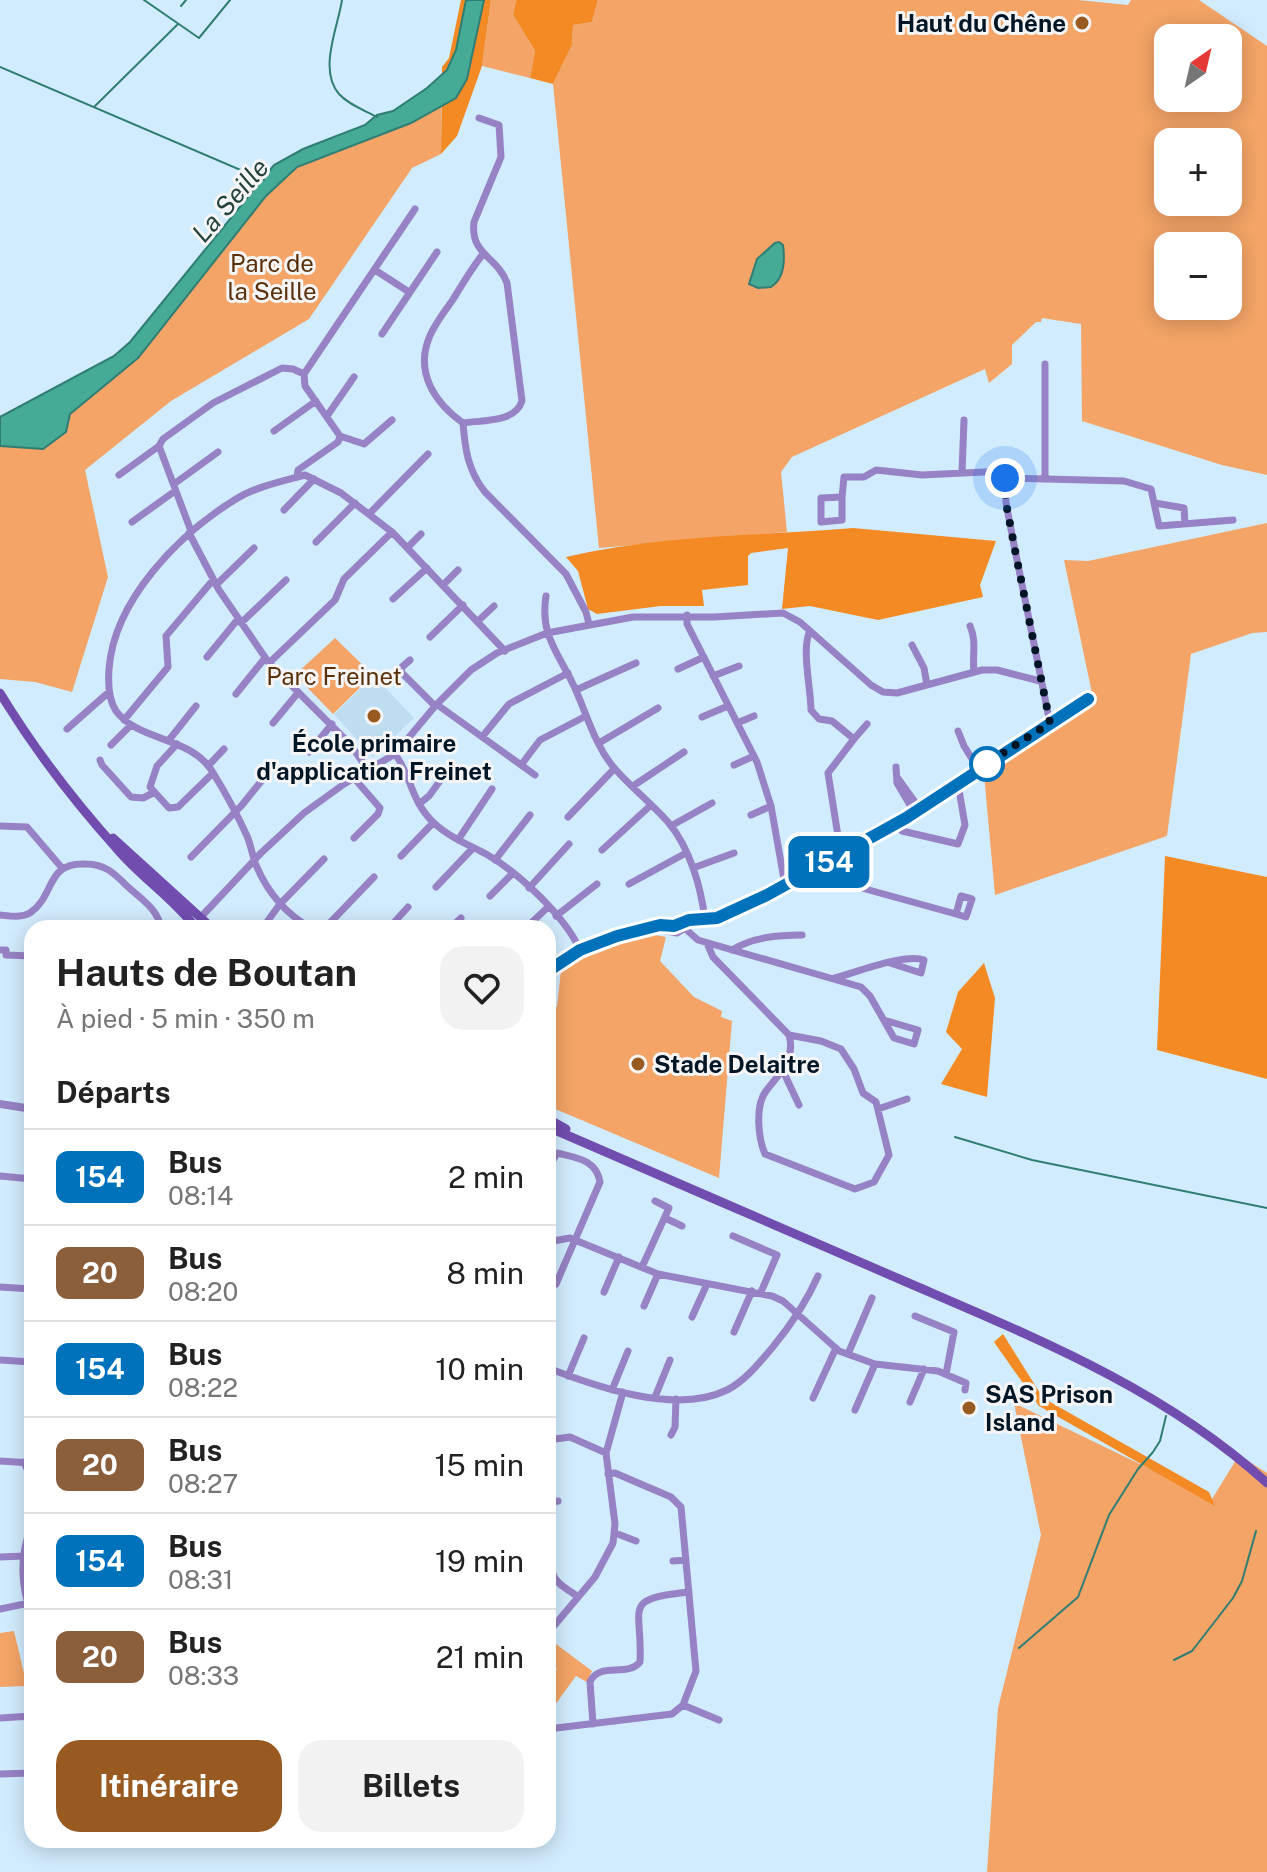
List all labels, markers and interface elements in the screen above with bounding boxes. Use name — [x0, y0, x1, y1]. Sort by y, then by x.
place label: Haut du Chêne — [897, 9, 1066, 37]
marker: Haut du Chêne — [1073, 14, 1091, 32]
north arrow — [1154, 24, 1242, 112]
map controls — [1154, 24, 1242, 320]
button: + — [1154, 128, 1242, 216]
water label: La Seille — [185, 152, 275, 248]
button: − — [1154, 232, 1242, 320]
park label: Parc de la Seille — [227, 249, 317, 305]
your location — [985, 458, 1025, 498]
park label: Parc Freinet — [266, 662, 402, 690]
marker: École primaire d'application Freinet — [365, 707, 383, 725]
place label: École primaire d'application Freinet — [256, 729, 492, 785]
unlabelled marker — [970, 747, 1004, 781]
line badge: 154 — [783, 836, 875, 888]
text: 154 — [804, 845, 854, 878]
button: heart — [440, 946, 524, 1030]
text: Hauts de Boutan — [56, 950, 357, 995]
text: À pied · 5 min · 350 m — [56, 1003, 315, 1034]
place label: Stade Delaitre — [654, 1050, 820, 1078]
marker: Stade Delaitre — [629, 1055, 647, 1073]
text: Départs — [56, 1074, 170, 1110]
text: Bus — [168, 1144, 222, 1180]
text: 2 min — [448, 1159, 524, 1195]
text: 154 — [75, 1160, 125, 1193]
text: 08:14 — [168, 1180, 233, 1211]
text: Bus — [168, 1240, 222, 1276]
text: 8 min — [446, 1255, 524, 1291]
text: 20 — [82, 1256, 118, 1289]
text: 08:20 — [168, 1276, 238, 1307]
text: Bus — [168, 1336, 222, 1372]
text: 10 min — [435, 1351, 524, 1387]
text: 154 — [75, 1352, 125, 1385]
text: 08:22 — [168, 1372, 238, 1403]
place label: SAS Prison Island — [985, 1380, 1113, 1436]
marker: SAS Prison Island — [960, 1399, 978, 1417]
text: Bus — [168, 1432, 222, 1468]
text: 15 min — [434, 1447, 524, 1483]
text: 20 — [82, 1448, 118, 1481]
text: 08:27 — [168, 1468, 238, 1499]
text: Bus — [168, 1528, 222, 1564]
text: 19 min — [435, 1543, 524, 1579]
text: 154 — [75, 1544, 125, 1577]
text: 08:31 — [168, 1564, 233, 1595]
text: Bus — [168, 1624, 222, 1660]
text: 21 min — [436, 1639, 524, 1675]
text: 20 — [82, 1640, 118, 1673]
text: 08:33 — [168, 1660, 239, 1691]
button: Itinéraire — [56, 1740, 282, 1832]
button: Billets — [298, 1740, 524, 1832]

